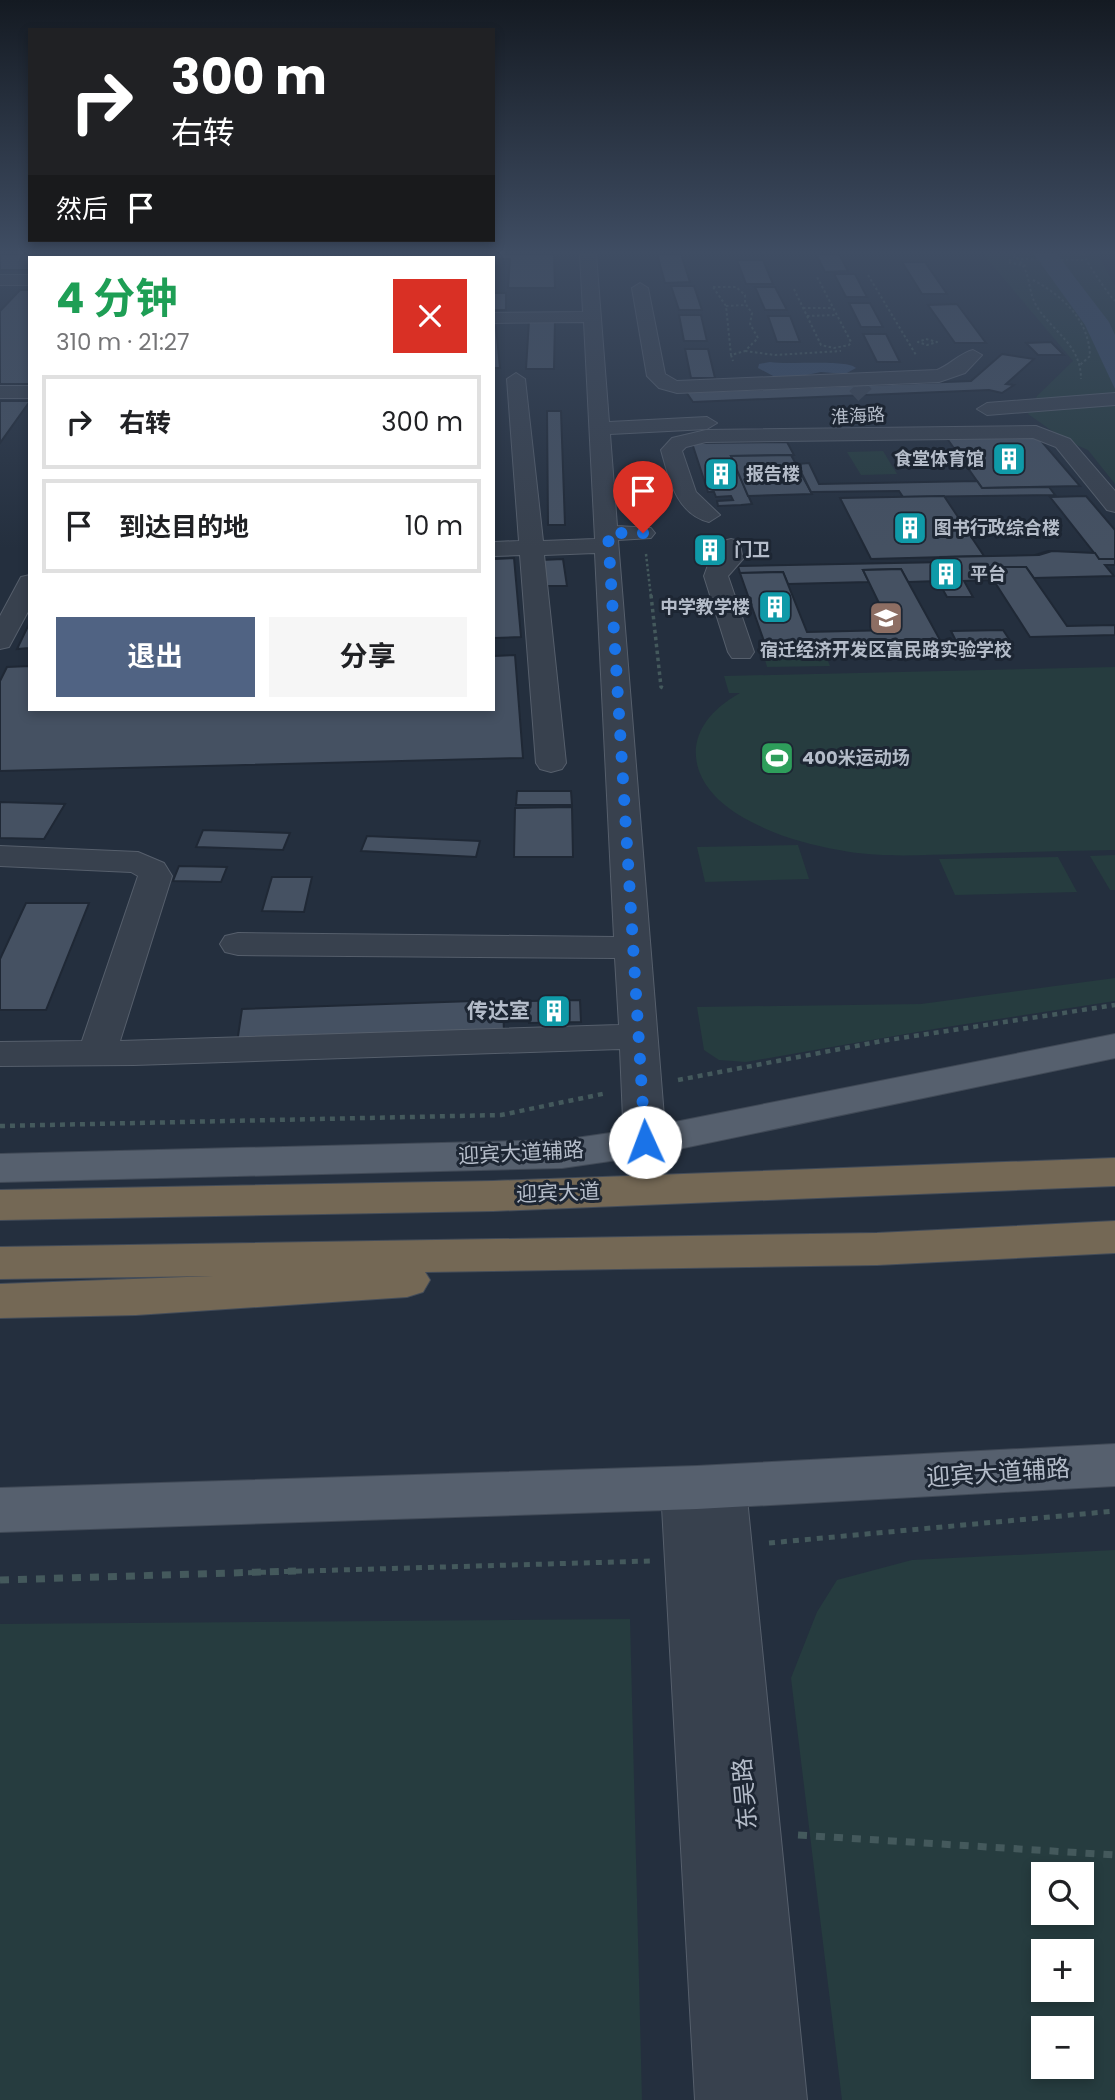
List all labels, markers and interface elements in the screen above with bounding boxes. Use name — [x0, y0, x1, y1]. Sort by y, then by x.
text: 300 m — [171, 43, 327, 111]
icon: right — [56, 56, 147, 147]
text: 右转 — [171, 110, 235, 155]
icon: arrive — [122, 189, 160, 227]
text: 然后 — [56, 191, 108, 227]
text: 4 分钟 — [56, 269, 177, 328]
button: close — [393, 279, 467, 353]
text: 310 m · 21:27 — [56, 326, 190, 358]
street label: 淮海路 — [830, 402, 886, 429]
icon: right — [60, 403, 98, 441]
text: 300 m — [381, 404, 463, 440]
text: 右转 — [119, 405, 171, 441]
building icon: 食堂体育馆 — [990, 440, 1028, 478]
place label: 食堂体育馆 — [894, 446, 984, 471]
building icon: 报告楼 — [702, 455, 740, 493]
pin — [613, 461, 673, 533]
place label: 报告楼 — [746, 461, 800, 486]
icon: arrive — [624, 472, 662, 510]
icon: arrive — [60, 507, 98, 545]
text: 10 m — [405, 508, 463, 544]
text: 到达目的地 — [119, 509, 249, 545]
building icon: 图书行政综合楼 — [891, 509, 929, 547]
place label: 图书行政综合楼 — [934, 515, 1060, 540]
building icon: 门卫 — [691, 531, 729, 569]
place label: 门卫 — [734, 537, 770, 562]
building icon: 平台 — [927, 555, 965, 593]
place label: 平台 — [970, 561, 1006, 586]
building icon: 中学教学楼 — [756, 588, 794, 626]
place label: 中学教学楼 — [660, 594, 750, 619]
school or university icon: 宿迁经济开发区富民路实验学校 — [867, 599, 905, 637]
button: 退出 — [56, 617, 255, 697]
button: 分享 — [269, 617, 467, 697]
place label: 宿迁经济开发区富民路实验学校 — [760, 637, 1012, 662]
sports icon: 400米运动场 — [758, 739, 796, 777]
place label: 400米运动场 — [802, 745, 910, 770]
building icon: 传达室 — [535, 992, 573, 1030]
place label: 传达室 — [467, 996, 530, 1025]
position arrow — [608, 1105, 682, 1179]
street label: 迎宾大道辅路 — [457, 1135, 585, 1170]
street label: 迎宾大道 — [516, 1177, 600, 1208]
street label: 迎宾大道辅路 — [925, 1451, 1071, 1494]
street label: 东吴路 — [725, 1757, 764, 1831]
map controls — [1031, 1862, 1094, 2079]
button: search — [1031, 1862, 1094, 1925]
button: + — [1031, 1939, 1094, 2002]
button: − — [1031, 2016, 1094, 2079]

